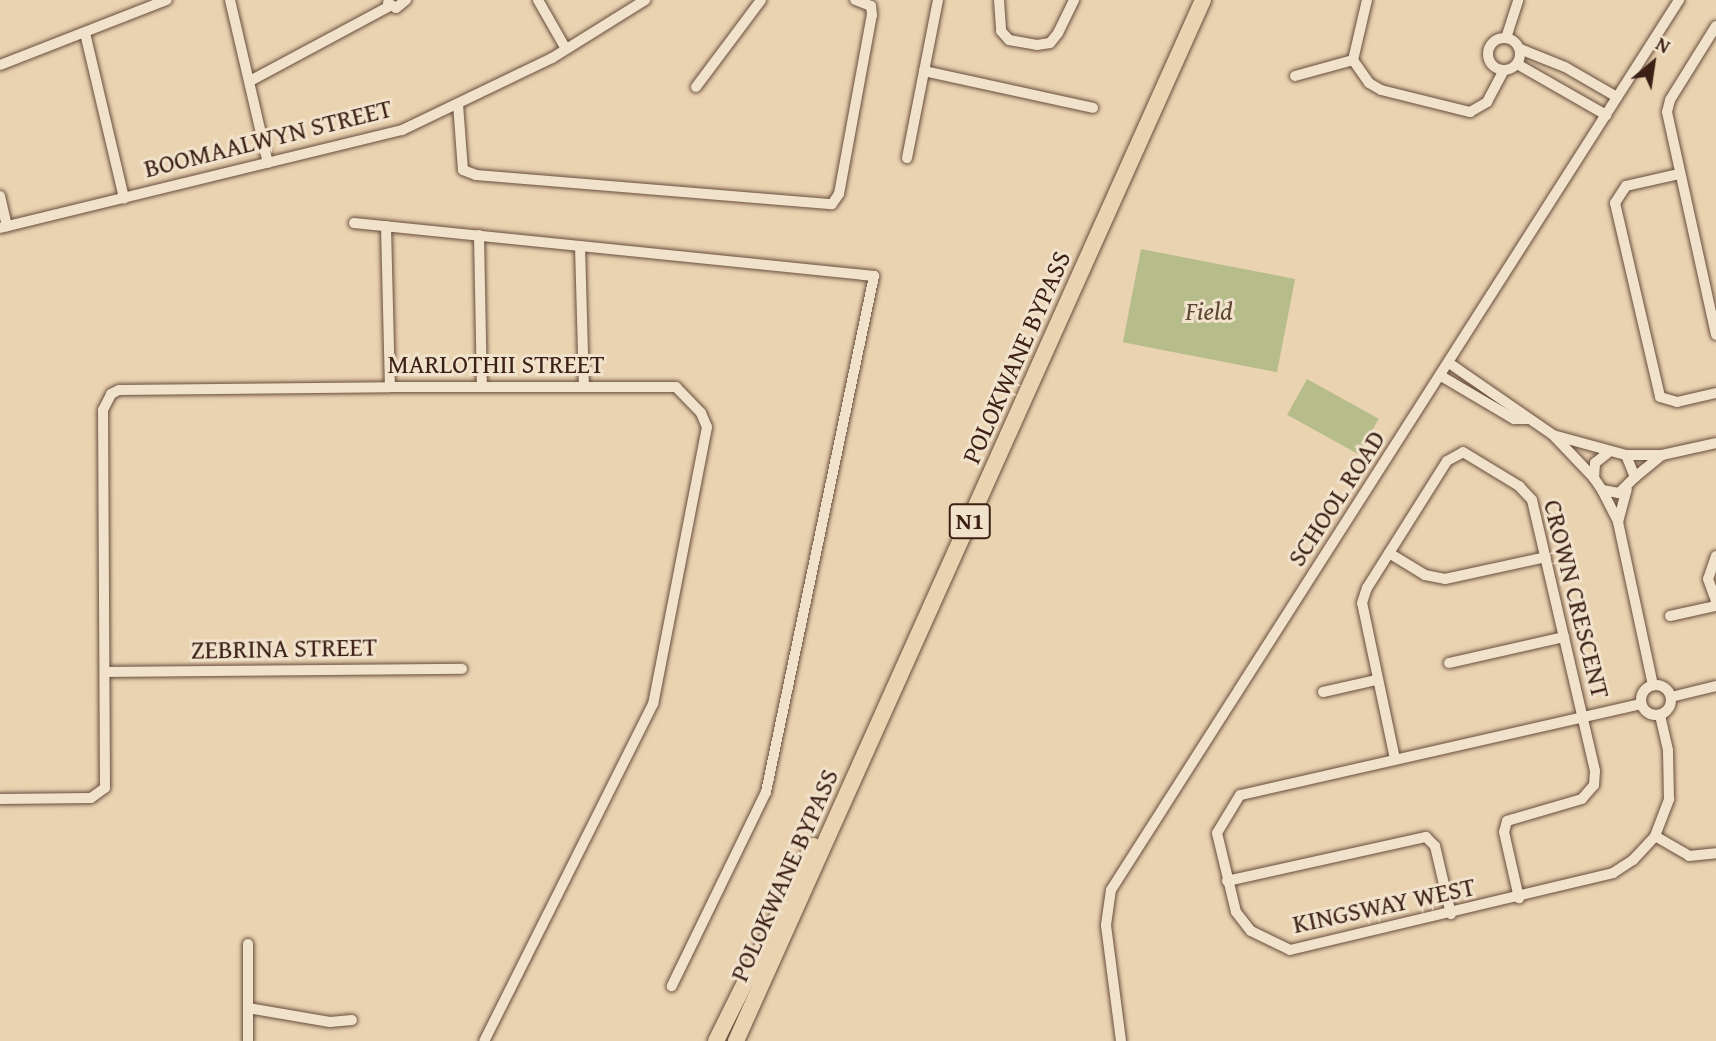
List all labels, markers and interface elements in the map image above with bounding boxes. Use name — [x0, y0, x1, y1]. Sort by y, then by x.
north arrow — [1618, 28, 1688, 98]
text: N — [1651, 29, 1676, 60]
street label: BOOMAALWYN STREET — [141, 92, 395, 184]
street label: POLOKWANE BYPASS — [955, 246, 1077, 468]
park label: Field — [1185, 295, 1233, 327]
street label: MARLOTHII STREET — [387, 348, 605, 380]
street label: SCHOOL ROAD — [1281, 424, 1391, 572]
street label: CROWN CRESCENT — [1537, 496, 1617, 702]
road number: N1 — [947, 500, 993, 542]
street label: ZEBRINA STREET — [191, 631, 377, 665]
street label: POLOKWANE BYPASS — [723, 764, 845, 986]
street label: KINGSWAY WEST — [1290, 870, 1478, 940]

